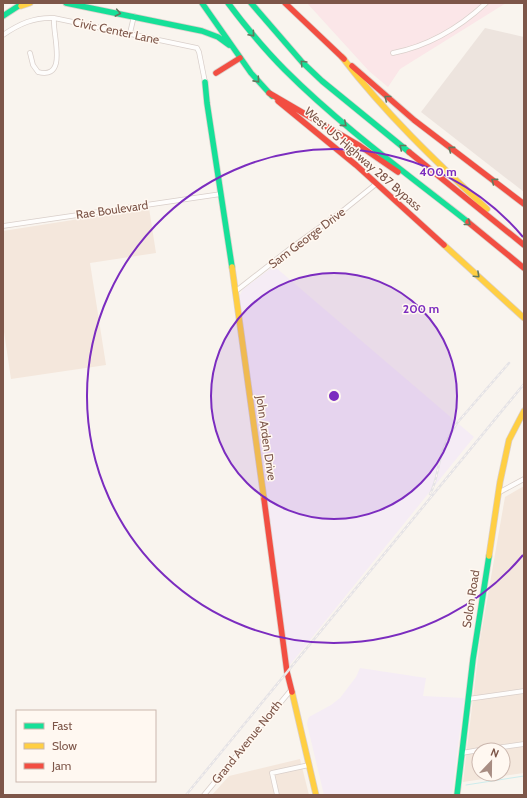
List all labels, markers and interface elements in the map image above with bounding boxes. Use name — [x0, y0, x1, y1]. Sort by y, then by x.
one-way arrow — [115, 8, 121, 17]
street label: Civic Center Lane — [71, 14, 161, 47]
one-way arrow — [247, 29, 254, 36]
one-way arrow — [300, 60, 308, 68]
one-way arrow — [253, 76, 260, 83]
one-way arrow — [385, 95, 392, 102]
street label: West US Highway 287 Bypass — [301, 103, 425, 214]
one-way arrow — [340, 120, 347, 127]
one-way arrow — [399, 144, 406, 151]
one-way arrow — [449, 147, 456, 154]
text: 400 m — [419, 164, 457, 179]
one-way arrow — [491, 179, 498, 186]
street label: Rae Boulevard — [75, 197, 149, 222]
street label: Sam George Drive — [265, 204, 348, 271]
one-way arrow — [464, 218, 471, 225]
one-way arrow — [472, 271, 480, 278]
text: 200 m — [403, 301, 439, 316]
centre of rings — [327, 389, 341, 403]
street label: John Arden Drive — [253, 394, 280, 481]
street label: Solon Road — [459, 569, 482, 629]
street label: Grand Avenue North — [208, 697, 285, 787]
legend — [16, 710, 156, 782]
text: Fast — [52, 718, 72, 733]
text: Slow — [52, 738, 77, 753]
north arrow — [471, 742, 511, 782]
text: N — [489, 745, 501, 761]
text: Jam — [51, 758, 71, 773]

